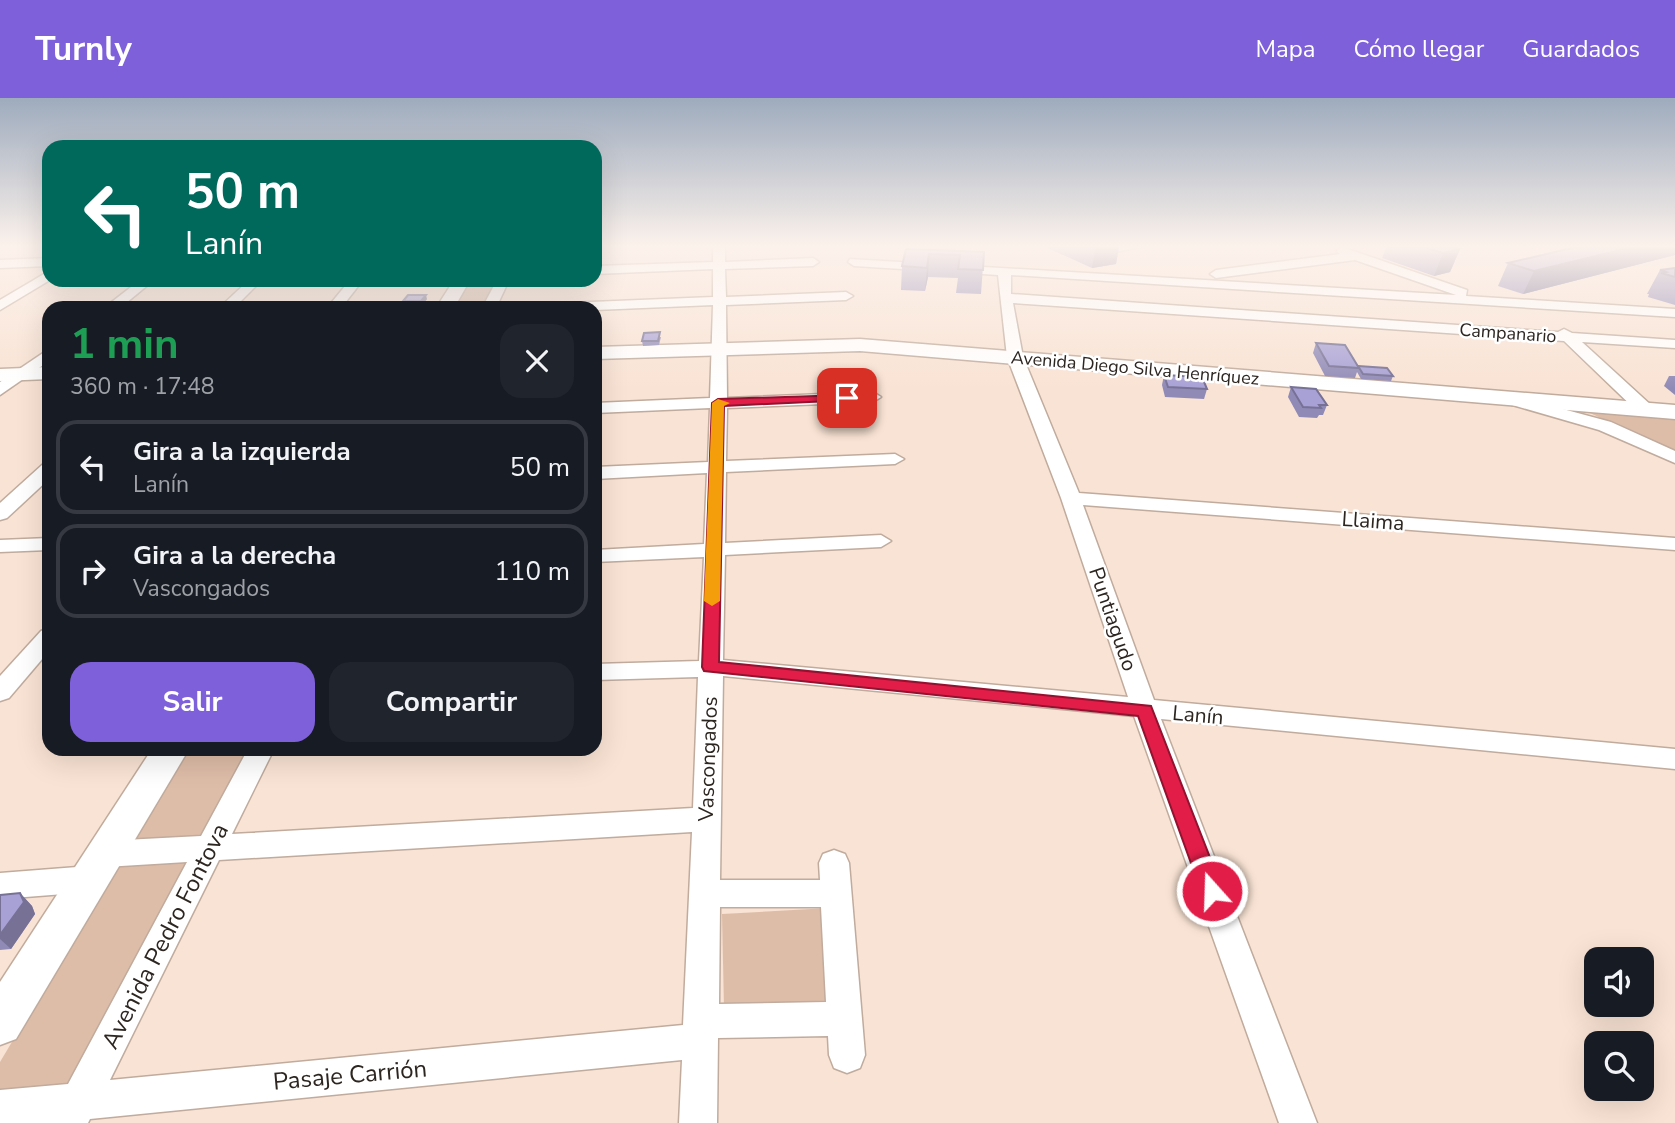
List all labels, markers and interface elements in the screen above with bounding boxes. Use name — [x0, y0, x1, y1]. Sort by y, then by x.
text: Turnly — [35, 27, 132, 72]
text: Mapa — [1255, 33, 1315, 65]
text: Cómo llegar — [1353, 33, 1484, 65]
text: Guardados — [1522, 33, 1640, 65]
text: 50 m — [185, 158, 300, 225]
icon: left — [70, 168, 161, 259]
text: Lanín — [185, 222, 263, 265]
text: 1 min — [70, 316, 179, 373]
street label: Campanario — [1459, 318, 1557, 348]
button: close — [500, 324, 574, 398]
street label: Avenida Diego Silva Henríquez — [1010, 345, 1260, 391]
pin — [817, 368, 877, 428]
text: 360 m · 17:48 — [70, 371, 215, 402]
icon: arrive — [828, 379, 866, 417]
text: Gira a la izquierda — [133, 434, 351, 469]
icon: left — [74, 448, 112, 486]
text: 50 m — [510, 450, 570, 485]
text: Lanín — [133, 469, 189, 500]
street label: Llaima — [1341, 505, 1405, 537]
text: Gira a la derecha — [133, 538, 336, 573]
icon: right — [74, 552, 112, 590]
text: 110 m — [494, 554, 570, 589]
street label: Puntiagudo — [1082, 563, 1144, 675]
text: Vascongados — [133, 573, 270, 604]
button: Salir — [70, 662, 315, 742]
button: Compartir — [329, 662, 574, 742]
street label: Vascongados — [692, 696, 724, 823]
street label: Lanín — [1171, 699, 1225, 731]
street label: Avenida Pedro Fontova — [94, 818, 236, 1054]
position arrow — [1175, 854, 1249, 928]
map controls — [1584, 947, 1654, 1101]
button: sound — [1584, 947, 1654, 1017]
button: search — [1584, 1031, 1654, 1101]
street label: Pasaje Carrión — [272, 1052, 428, 1098]

